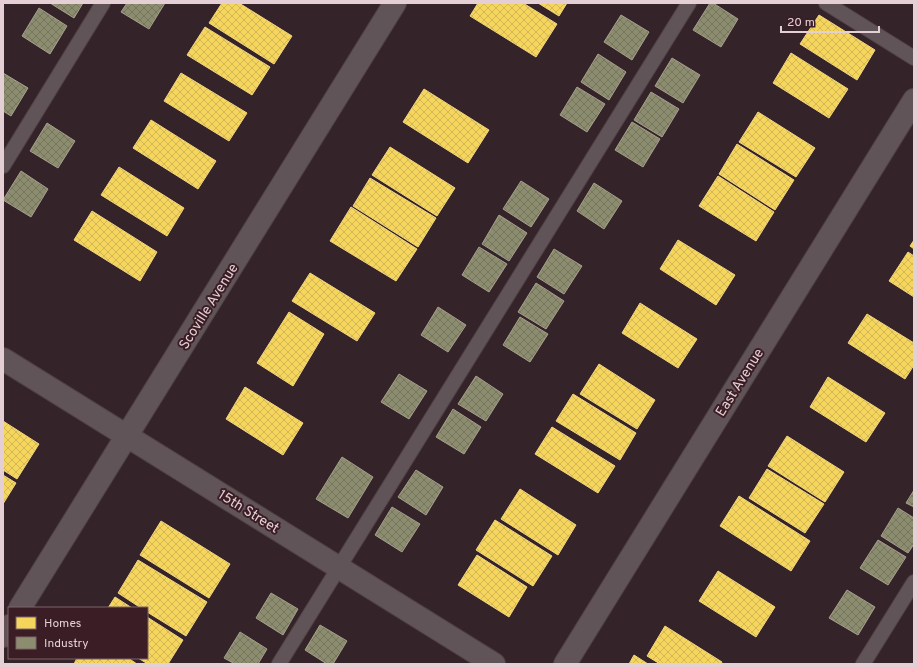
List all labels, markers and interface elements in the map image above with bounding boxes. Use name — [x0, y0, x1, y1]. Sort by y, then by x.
scale bar — [781, 8, 879, 34]
text: 20 m — [787, 15, 815, 31]
street label: Scoville Avenue — [176, 261, 242, 353]
street label: East Avenue — [713, 346, 768, 420]
street label: 15th Street — [215, 487, 282, 538]
legend — [8, 607, 148, 659]
text: Homes — [44, 616, 81, 632]
text: Industry — [44, 636, 89, 652]

